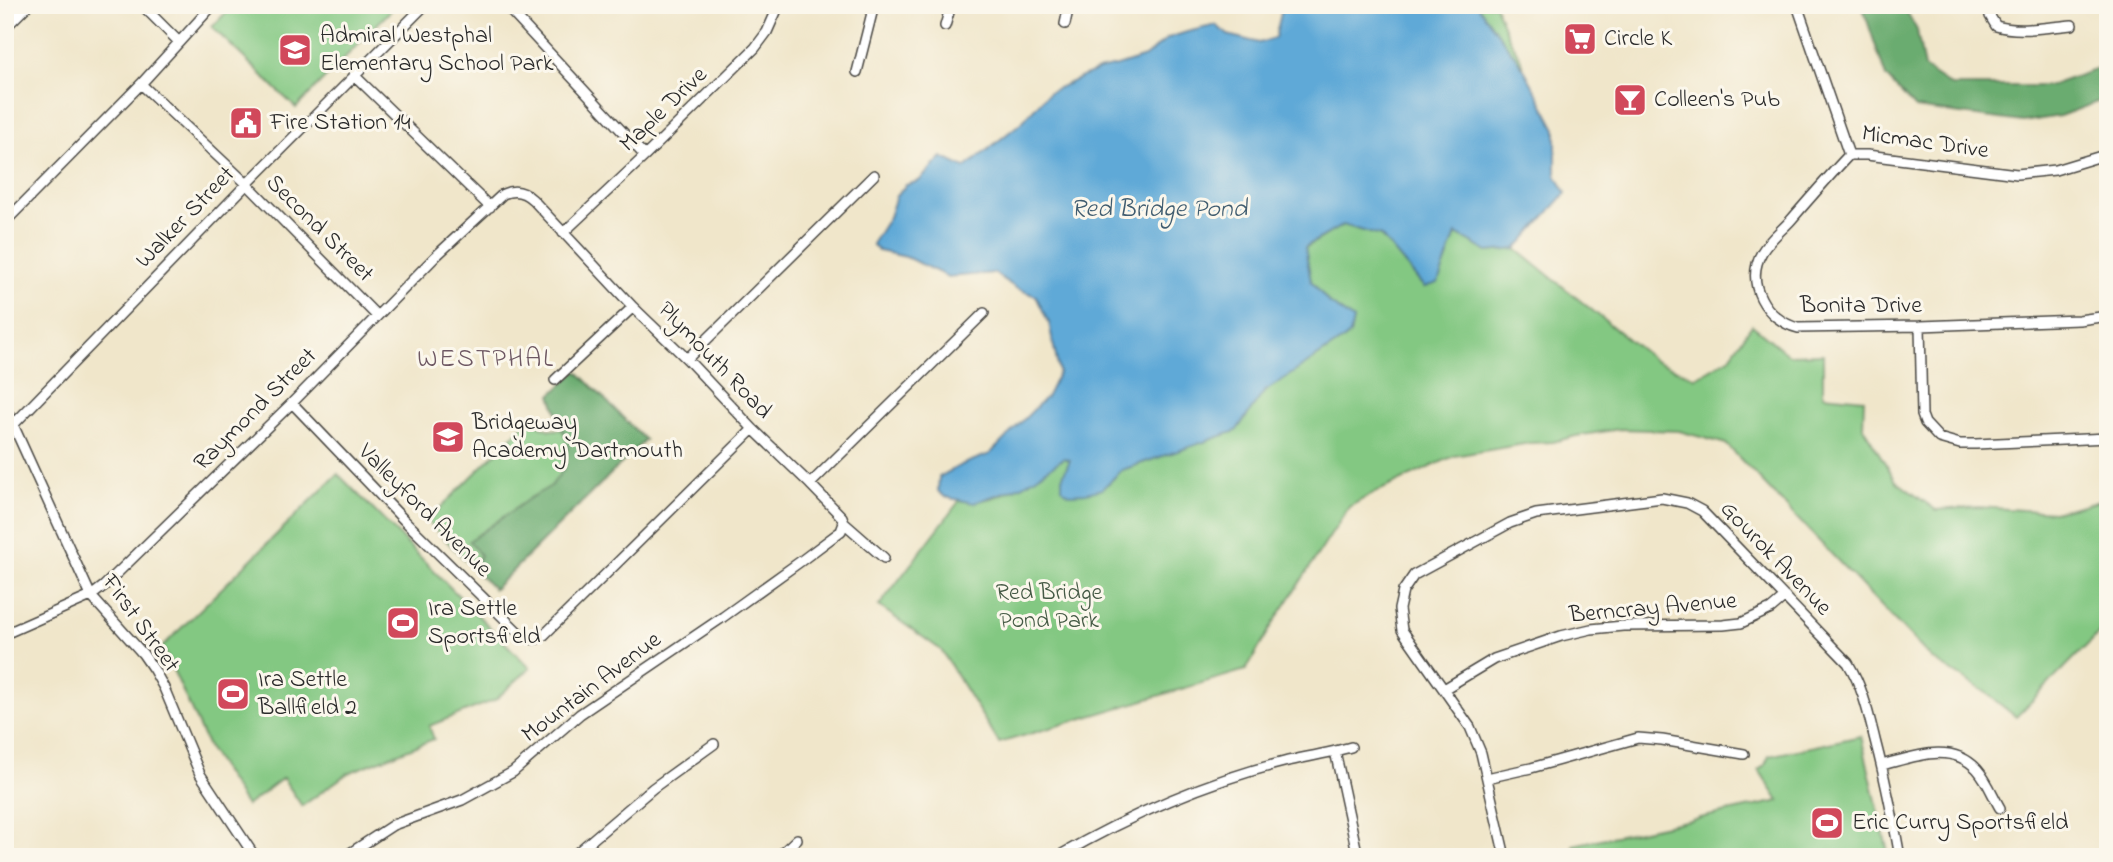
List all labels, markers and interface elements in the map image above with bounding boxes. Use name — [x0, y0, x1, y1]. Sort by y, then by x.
place label: Admiral Westphal Elementary School Park — [320, 19, 554, 83]
supermarket icon: Circle K — [1561, 20, 1599, 58]
place label: Circle K — [1604, 22, 1672, 57]
school or university icon: Admiral Westphal Elementary School Park — [276, 31, 314, 69]
street label: Maple Drive — [612, 59, 716, 161]
bar icon: Colleen's Pub — [1611, 81, 1649, 119]
place label: Colleen's Pub — [1654, 83, 1780, 118]
public building icon: Fire Station 14 — [227, 104, 265, 142]
place label: Fire Station 14 — [269, 106, 411, 141]
street label: Micmac Drive — [1859, 117, 1991, 169]
street label: Walker Street — [128, 159, 244, 277]
street label: Second Street — [257, 167, 381, 291]
water label: Red Bridge Pond — [1071, 191, 1249, 229]
street label: Bonita Drive — [1799, 289, 1922, 324]
street label: Plymouth Road — [648, 294, 780, 429]
street label: Raymond Street — [186, 340, 327, 481]
district label: WESTPHAL — [417, 341, 555, 379]
place label: Bridgeway Academy Dartmouth — [471, 406, 683, 470]
school or university icon: Bridgeway Academy Dartmouth — [429, 418, 467, 456]
street label: Valleyford Avenue — [348, 435, 499, 587]
street label: Gourok Avenue — [1711, 493, 1839, 625]
street label: First Street — [92, 567, 188, 680]
park label: Red Bridge Pond Park — [996, 576, 1102, 639]
street label: Berncray Avenue — [1567, 584, 1739, 635]
place label: Ira Settle Sportsfield — [428, 592, 541, 655]
sports icon: Ira Settle Sportsfield — [384, 604, 422, 642]
street label: Mountain Avenue — [515, 623, 670, 752]
place label: Ira Settle Ballfield 2 — [257, 663, 357, 726]
sports icon: Ira Settle Ballfield 2 — [214, 675, 252, 713]
sports icon: Eric Curry Sportsfield — [1808, 804, 1846, 842]
place label: Eric Curry Sportsfield — [1852, 806, 2069, 842]

